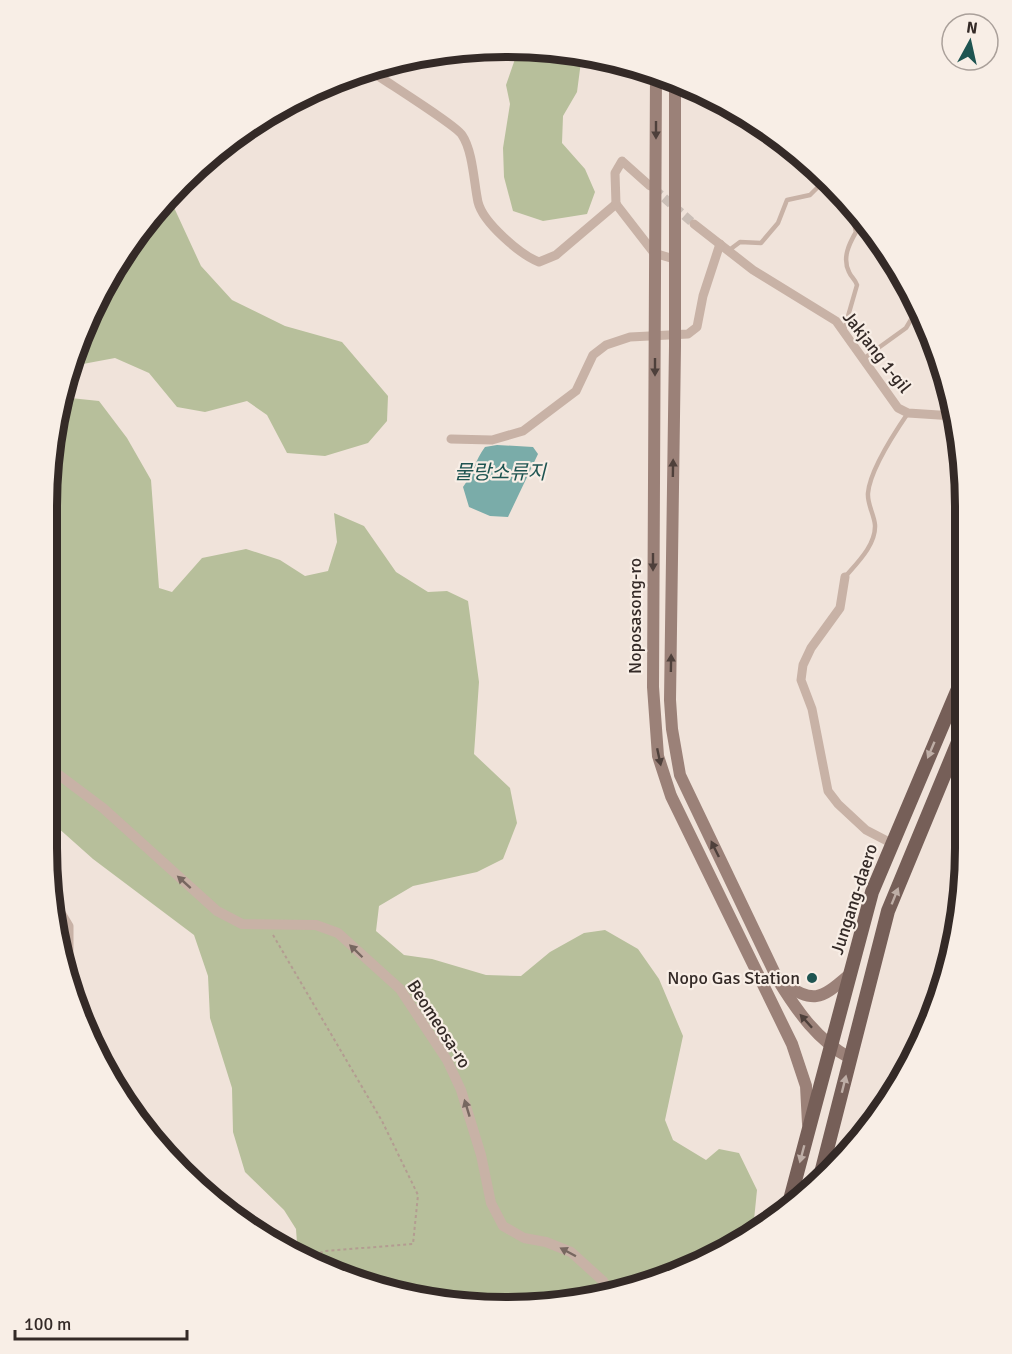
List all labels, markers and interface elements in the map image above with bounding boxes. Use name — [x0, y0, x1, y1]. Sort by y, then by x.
north arrow — [940, 12, 1000, 72]
text: N — [965, 17, 979, 39]
one-way arrow — [651, 121, 661, 140]
street label: Jakjang 1-gil — [838, 307, 916, 397]
one-way arrow — [650, 358, 660, 377]
one-way arrow — [669, 458, 678, 477]
water label: 물랑소류지 — [454, 460, 548, 485]
one-way arrow — [648, 553, 658, 572]
street label: Noposasong-ro — [624, 558, 646, 674]
one-way arrow — [666, 653, 675, 672]
one-way arrow — [927, 741, 936, 758]
one-way arrow — [655, 747, 664, 766]
one-way arrow — [711, 840, 721, 858]
street label: Jungang-daero — [826, 841, 882, 957]
one-way arrow — [177, 875, 192, 889]
one-way arrow — [890, 886, 900, 904]
one-way arrow — [349, 944, 364, 958]
place label: Nopo Gas Station — [667, 967, 800, 989]
marker: Nopo Gas Station — [805, 971, 819, 985]
street label: Beomeosa-ro — [402, 976, 476, 1072]
one-way arrow — [799, 1013, 813, 1028]
one-way arrow — [839, 1074, 849, 1093]
one-way arrow — [462, 1099, 471, 1117]
one-way arrow — [796, 1145, 806, 1164]
one-way arrow — [559, 1247, 576, 1257]
scale bar — [15, 1303, 188, 1341]
text: 100 m — [24, 1313, 71, 1335]

